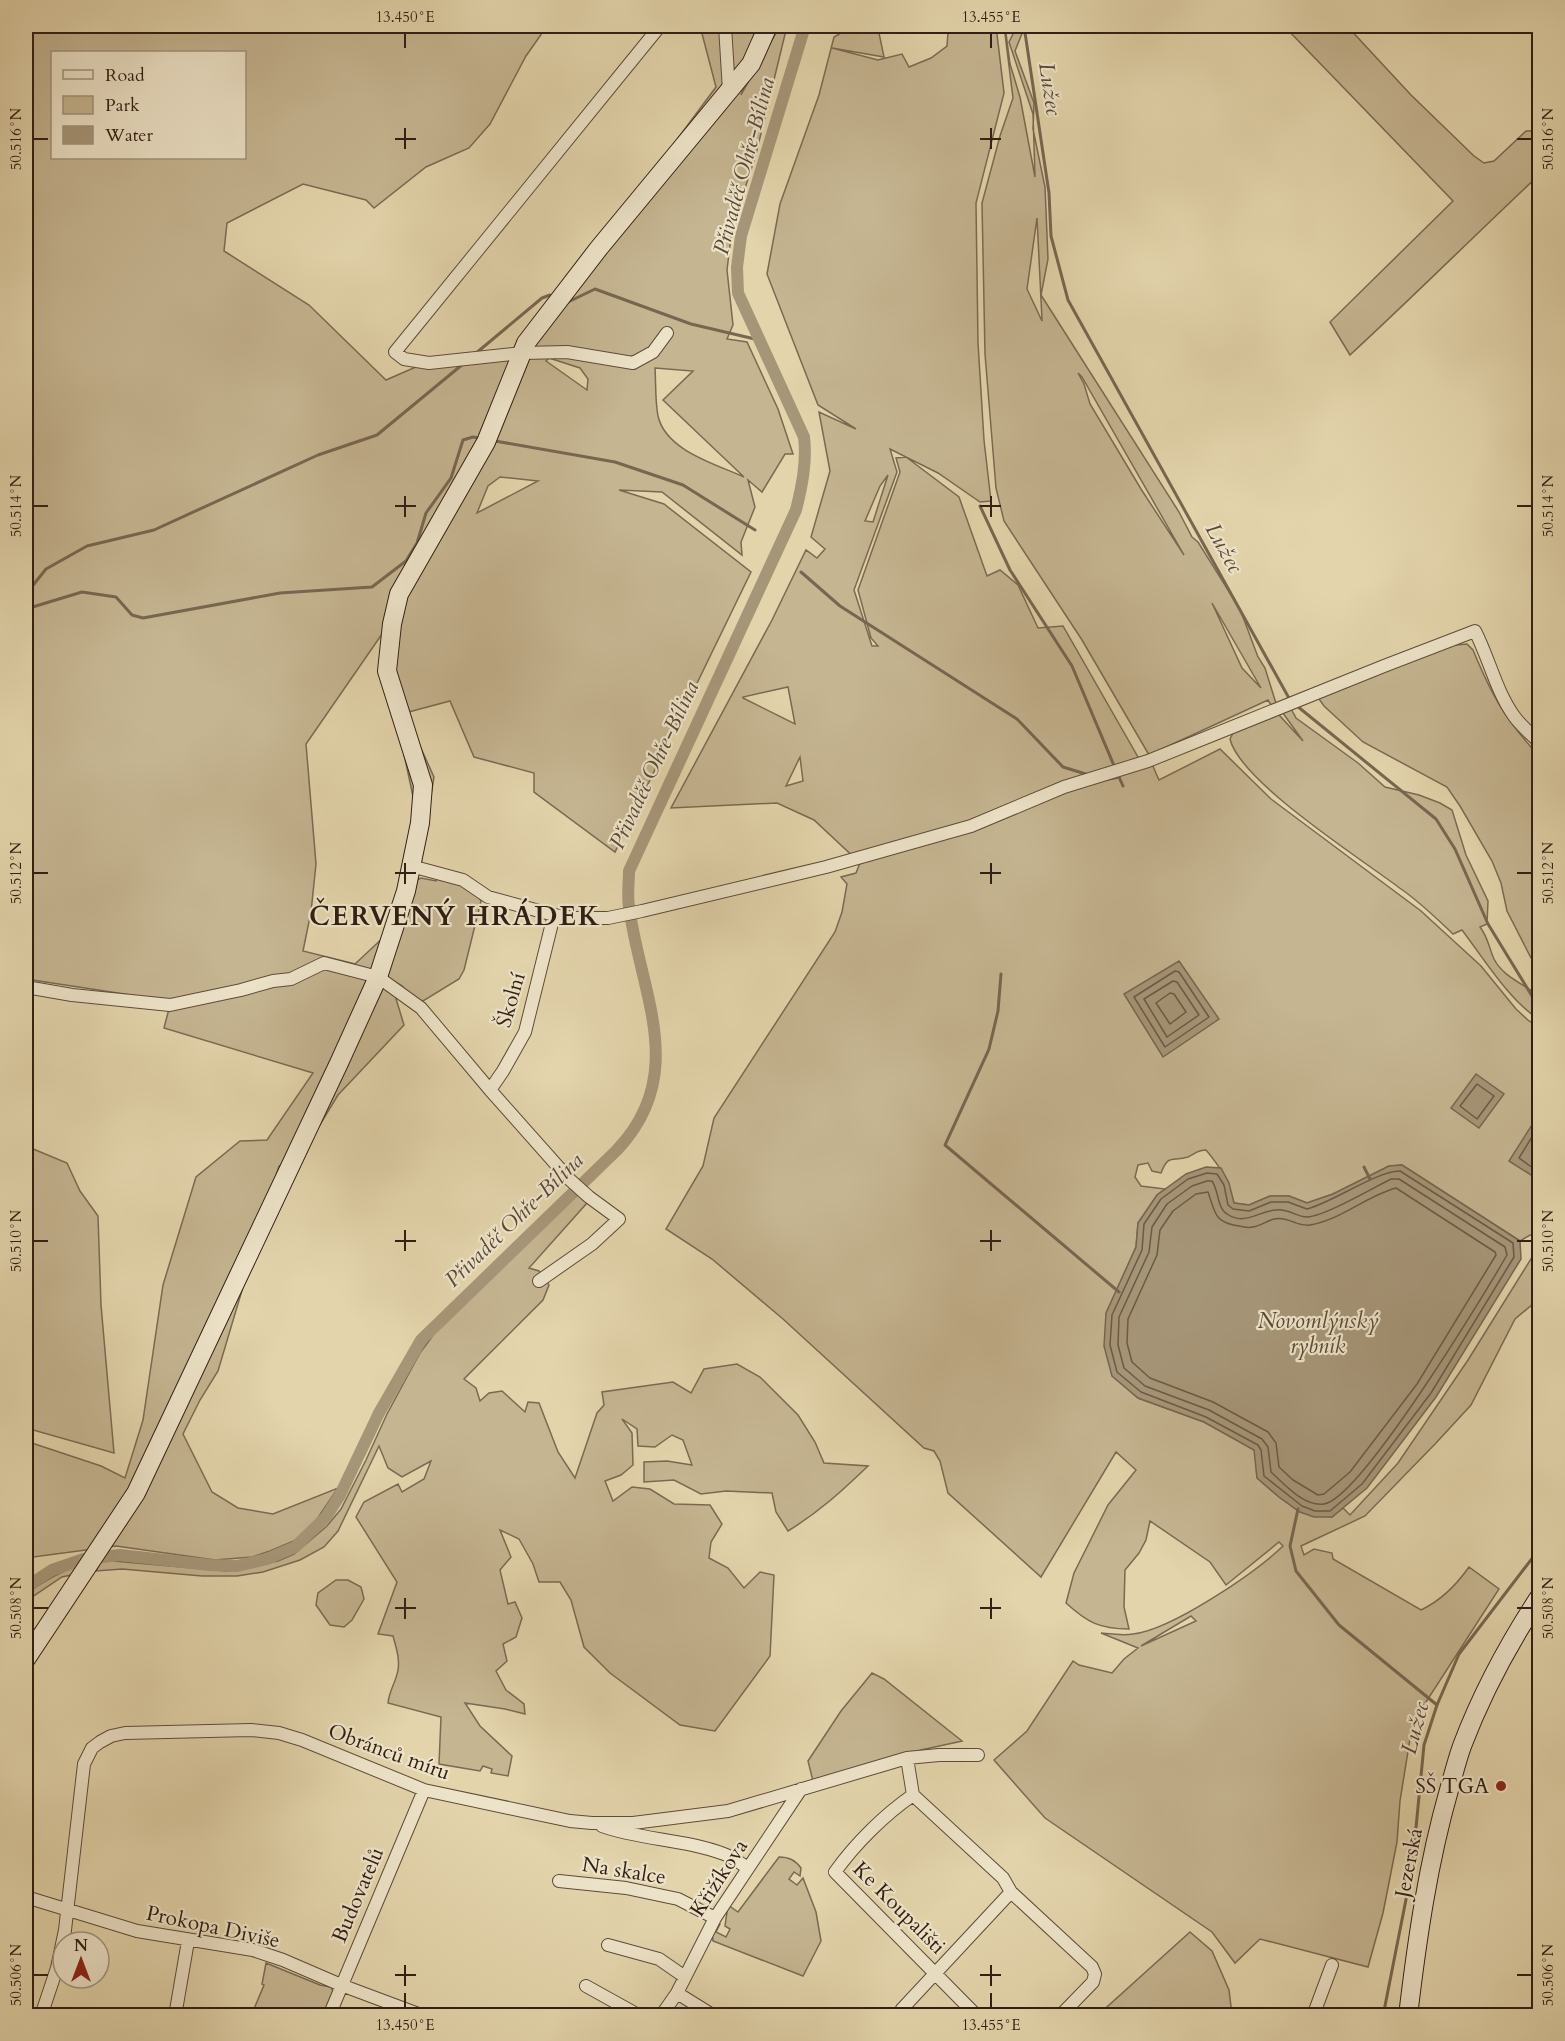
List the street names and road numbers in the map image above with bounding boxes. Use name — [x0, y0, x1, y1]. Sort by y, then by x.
street label: Školní — [488, 969, 533, 1031]
street label: Obránců míru — [324, 1717, 454, 1787]
street label: Jezerská — [1387, 1826, 1430, 1903]
street label: Křižíkova — [683, 1834, 755, 1922]
street label: Budovatelů — [325, 1843, 391, 1947]
street label: Na skalce — [580, 1850, 668, 1892]
street label: Ke Koupališti — [846, 1855, 952, 1961]
street label: Prokopa Diviše — [143, 1899, 283, 1955]

